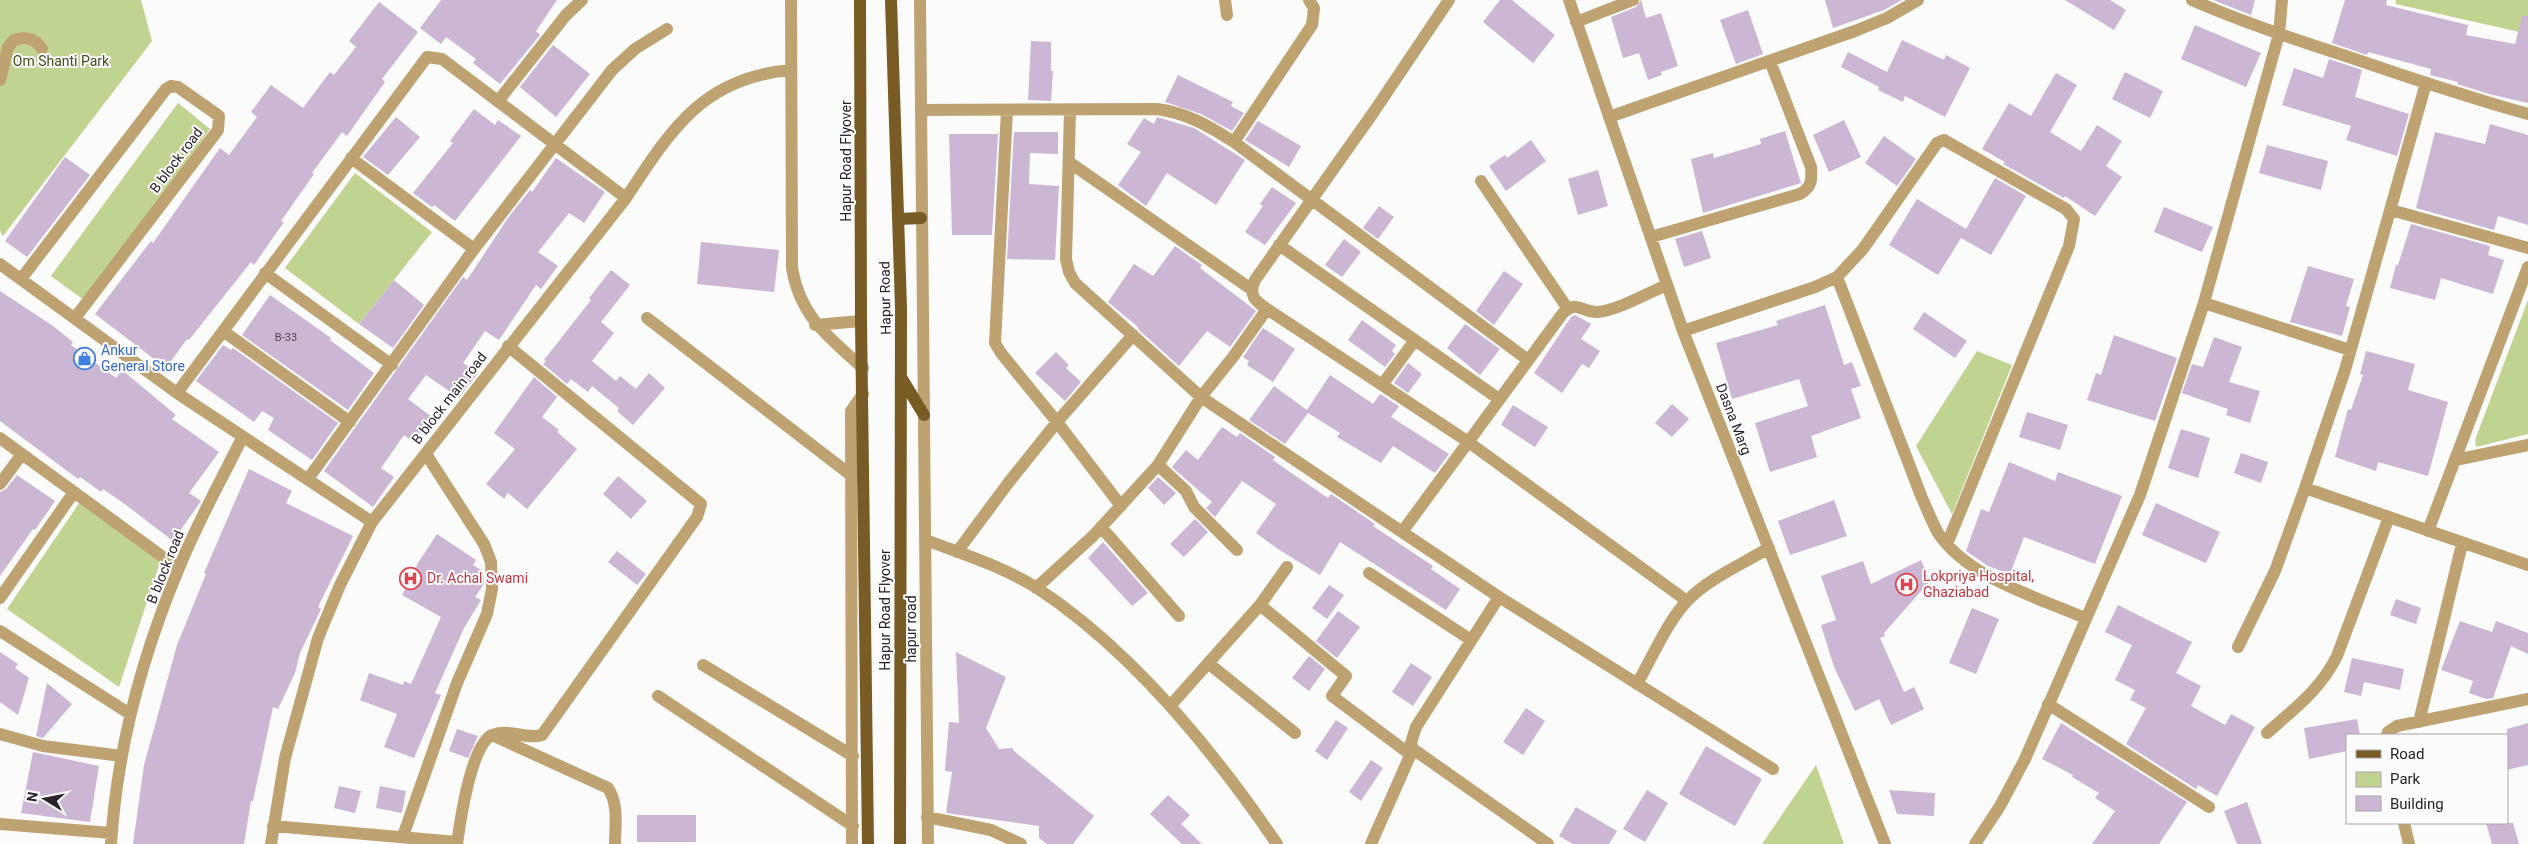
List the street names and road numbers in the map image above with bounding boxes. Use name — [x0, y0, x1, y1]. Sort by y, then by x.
street label: Hapur Road Flyover — [838, 100, 854, 222]
street label: B block road — [146, 124, 206, 196]
street label: Hapur Road — [876, 261, 894, 335]
street label: B block main road — [408, 349, 490, 447]
street label: Dasna Marg — [1713, 381, 1755, 457]
street label: B block road — [143, 528, 187, 606]
street label: Hapur Road Flyover — [877, 549, 893, 671]
street label: hapur road — [903, 595, 919, 663]

